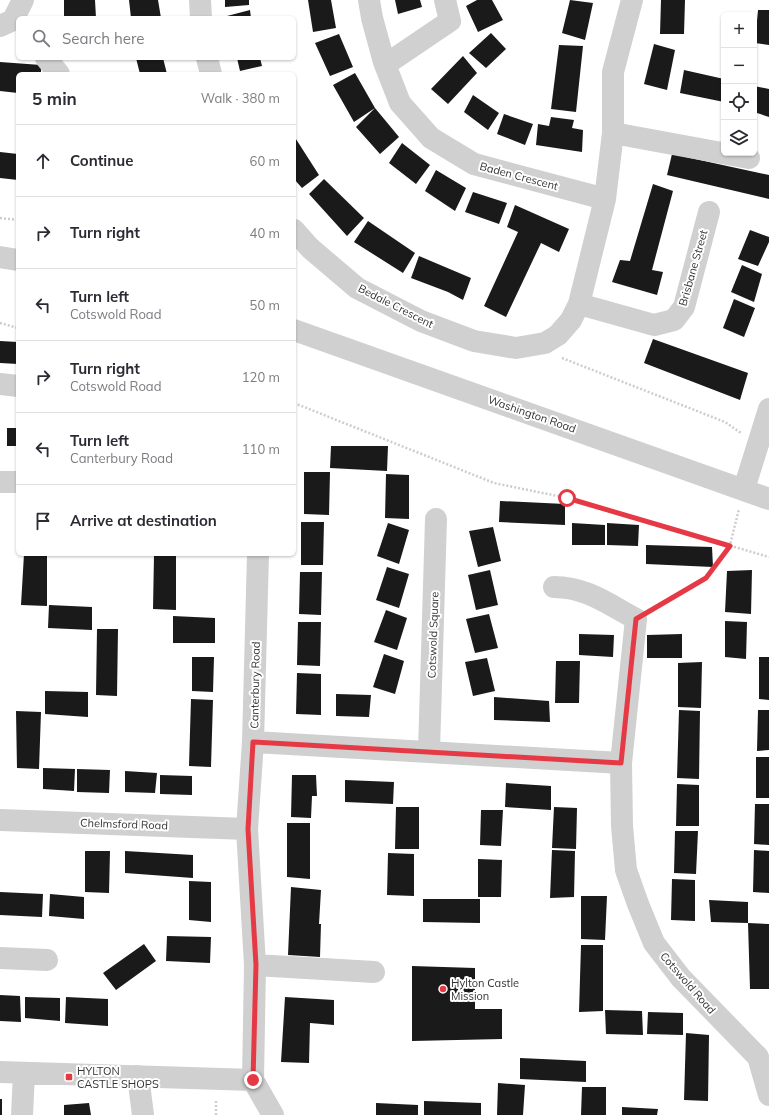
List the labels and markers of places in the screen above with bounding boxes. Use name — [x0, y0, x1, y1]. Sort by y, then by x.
place label: Hylton Castle Mission — [451, 976, 519, 1003]
marker: Hylton Castle Mission — [438, 984, 448, 994]
place label: HYLTON CASTLE SHOPS — [77, 1064, 159, 1091]
marker: HYLTON CASTLE SHOPS — [64, 1072, 74, 1082]

